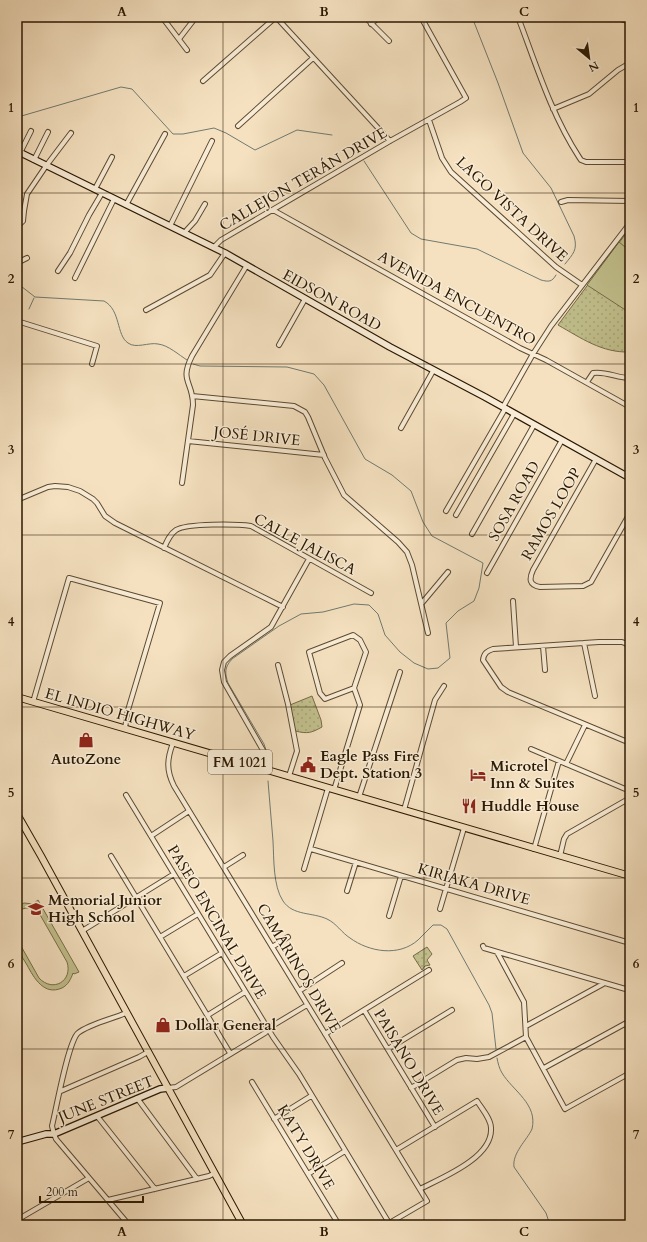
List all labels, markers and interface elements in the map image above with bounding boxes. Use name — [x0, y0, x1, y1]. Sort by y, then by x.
text: A — [117, 3, 127, 21]
text: B — [319, 3, 329, 21]
text: C — [519, 3, 529, 21]
north arrow — [569, 38, 609, 78]
text: N — [585, 57, 601, 75]
text: 1 — [8, 99, 14, 117]
text: 1 — [633, 99, 639, 117]
street label: CALLEJON TERÁN DRIVE — [215, 123, 391, 235]
street label: LAGO VISTA DRIVE — [452, 152, 572, 266]
street label: AVENIDA ENCUENTRO — [374, 246, 540, 350]
street label: EIDSON ROAD — [279, 265, 385, 335]
text: 2 — [8, 270, 15, 288]
text: 2 — [633, 270, 640, 288]
street label: JOSÉ DRIVE — [211, 421, 301, 450]
text: 3 — [8, 441, 15, 459]
text: 3 — [633, 441, 640, 459]
street label: SOSA ROAD — [484, 457, 544, 545]
street label: RAMOS LOOP — [516, 464, 586, 564]
street label: CALLE JALISCA — [250, 509, 360, 580]
text: 4 — [8, 613, 15, 631]
text: 4 — [633, 613, 640, 631]
street label: EL INDIO HIGHWAY — [43, 683, 198, 745]
shop icon: AutoZone — [77, 731, 95, 749]
place label: Eagle Pass Fire Dept. Station 3 — [320, 746, 423, 783]
place label: AutoZone — [51, 749, 121, 769]
road number: FM 1021 — [208, 750, 272, 774]
public building icon: Eagle Pass Fire Dept. Station 3 — [299, 756, 317, 774]
place label: Microtel Inn & Suites — [490, 756, 575, 793]
hotel icon: Microtel Inn & Suites — [469, 766, 487, 784]
text: 5 — [8, 784, 14, 802]
text: 5 — [633, 784, 639, 802]
place label: Huddle House — [481, 796, 579, 816]
restaurant icon: Huddle House — [460, 797, 478, 815]
street label: PASEO ENCINAL DRIVE — [163, 841, 271, 1003]
street label: KIRIAKA DRIVE — [415, 858, 533, 910]
place label: Memorial Junior High School — [48, 890, 163, 927]
school or university icon: Memorial Junior High School — [27, 900, 45, 918]
street label: CAMARINOS DRIVE — [252, 900, 346, 1036]
text: 6 — [8, 955, 15, 973]
text: 6 — [633, 955, 640, 973]
street label: PAISANO DRIVE — [369, 1005, 449, 1119]
place label: Dollar General — [175, 1015, 277, 1035]
shop icon: Dollar General — [154, 1016, 172, 1034]
street label: JUNE STREET — [53, 1071, 157, 1128]
street label: KATY DRIVE — [273, 1101, 339, 1193]
text: 7 — [8, 1126, 15, 1144]
text: 7 — [633, 1126, 640, 1144]
scale bar — [40, 1178, 143, 1204]
text: 200 m — [46, 1184, 79, 1200]
text: A — [117, 1223, 127, 1241]
text: B — [319, 1223, 329, 1241]
text: C — [519, 1223, 529, 1241]

